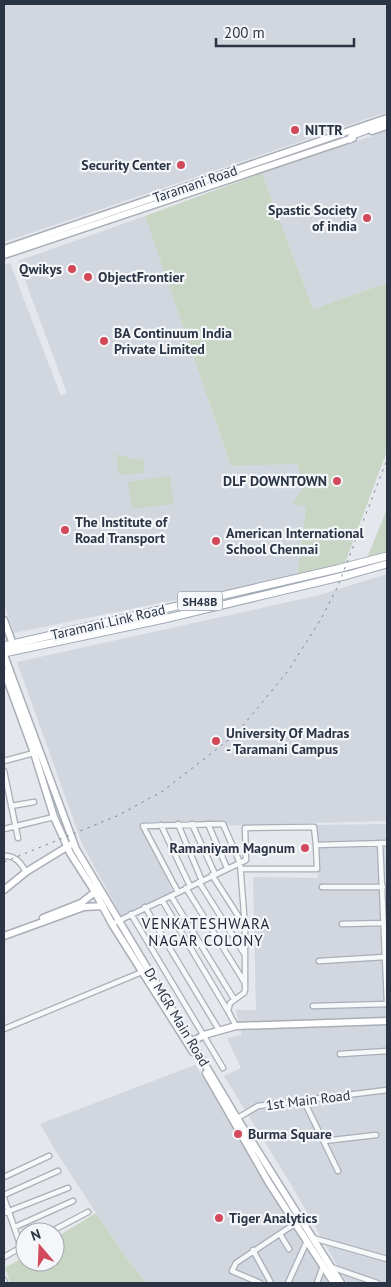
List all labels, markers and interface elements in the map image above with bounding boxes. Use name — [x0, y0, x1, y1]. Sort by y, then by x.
scale bar — [216, 15, 354, 47]
text: 200 m — [224, 23, 265, 42]
place label: NITTR — [305, 121, 343, 139]
marker: NITTR — [289, 124, 301, 136]
place label: Security Center — [81, 156, 171, 174]
marker: Security Center — [175, 159, 187, 171]
street label: Taramani Road — [150, 161, 240, 207]
place label: Spastic Society of india — [268, 201, 357, 235]
marker: Spastic Society of india — [361, 212, 373, 224]
place label: Qwikys — [19, 260, 62, 278]
marker: Qwikys — [66, 263, 78, 275]
place label: ObjectFrontier — [98, 268, 185, 286]
marker: ObjectFrontier — [82, 271, 94, 283]
place label: BA Continuum India Private Limited — [114, 324, 232, 358]
marker: BA Continuum India Private Limited — [98, 335, 110, 347]
place label: DLF DOWNTOWN — [223, 472, 327, 490]
marker: DLF DOWNTOWN — [331, 475, 343, 487]
place label: The Institute of Road Transport — [75, 513, 169, 547]
marker: The Institute of Road Transport — [59, 524, 71, 536]
place label: American International School Chennai — [226, 524, 364, 558]
marker: American International School Chennai — [210, 535, 222, 547]
road number: SH48B — [178, 592, 222, 610]
street label: Taramani Link Road — [49, 600, 167, 644]
place label: University Of Madras - Taramani Campus — [226, 724, 350, 758]
marker: University Of Madras - Taramani Campus — [210, 735, 222, 747]
place label: Ramaniyam Magnum — [169, 839, 295, 857]
marker: Ramaniyam Magnum — [299, 842, 311, 854]
district label: VENKATESHWARA NAGAR COLONY — [141, 914, 270, 950]
street label: Dr MGR Main Road — [140, 964, 214, 1070]
street label: 1st Main Road — [265, 1086, 351, 1114]
place label: Burma Square — [248, 1125, 332, 1143]
marker: Burma Square — [232, 1128, 244, 1140]
place label: Tiger Analytics — [229, 1209, 318, 1227]
marker: Tiger Analytics — [213, 1212, 225, 1224]
north arrow — [15, 1222, 65, 1272]
text: N — [28, 1225, 43, 1245]

